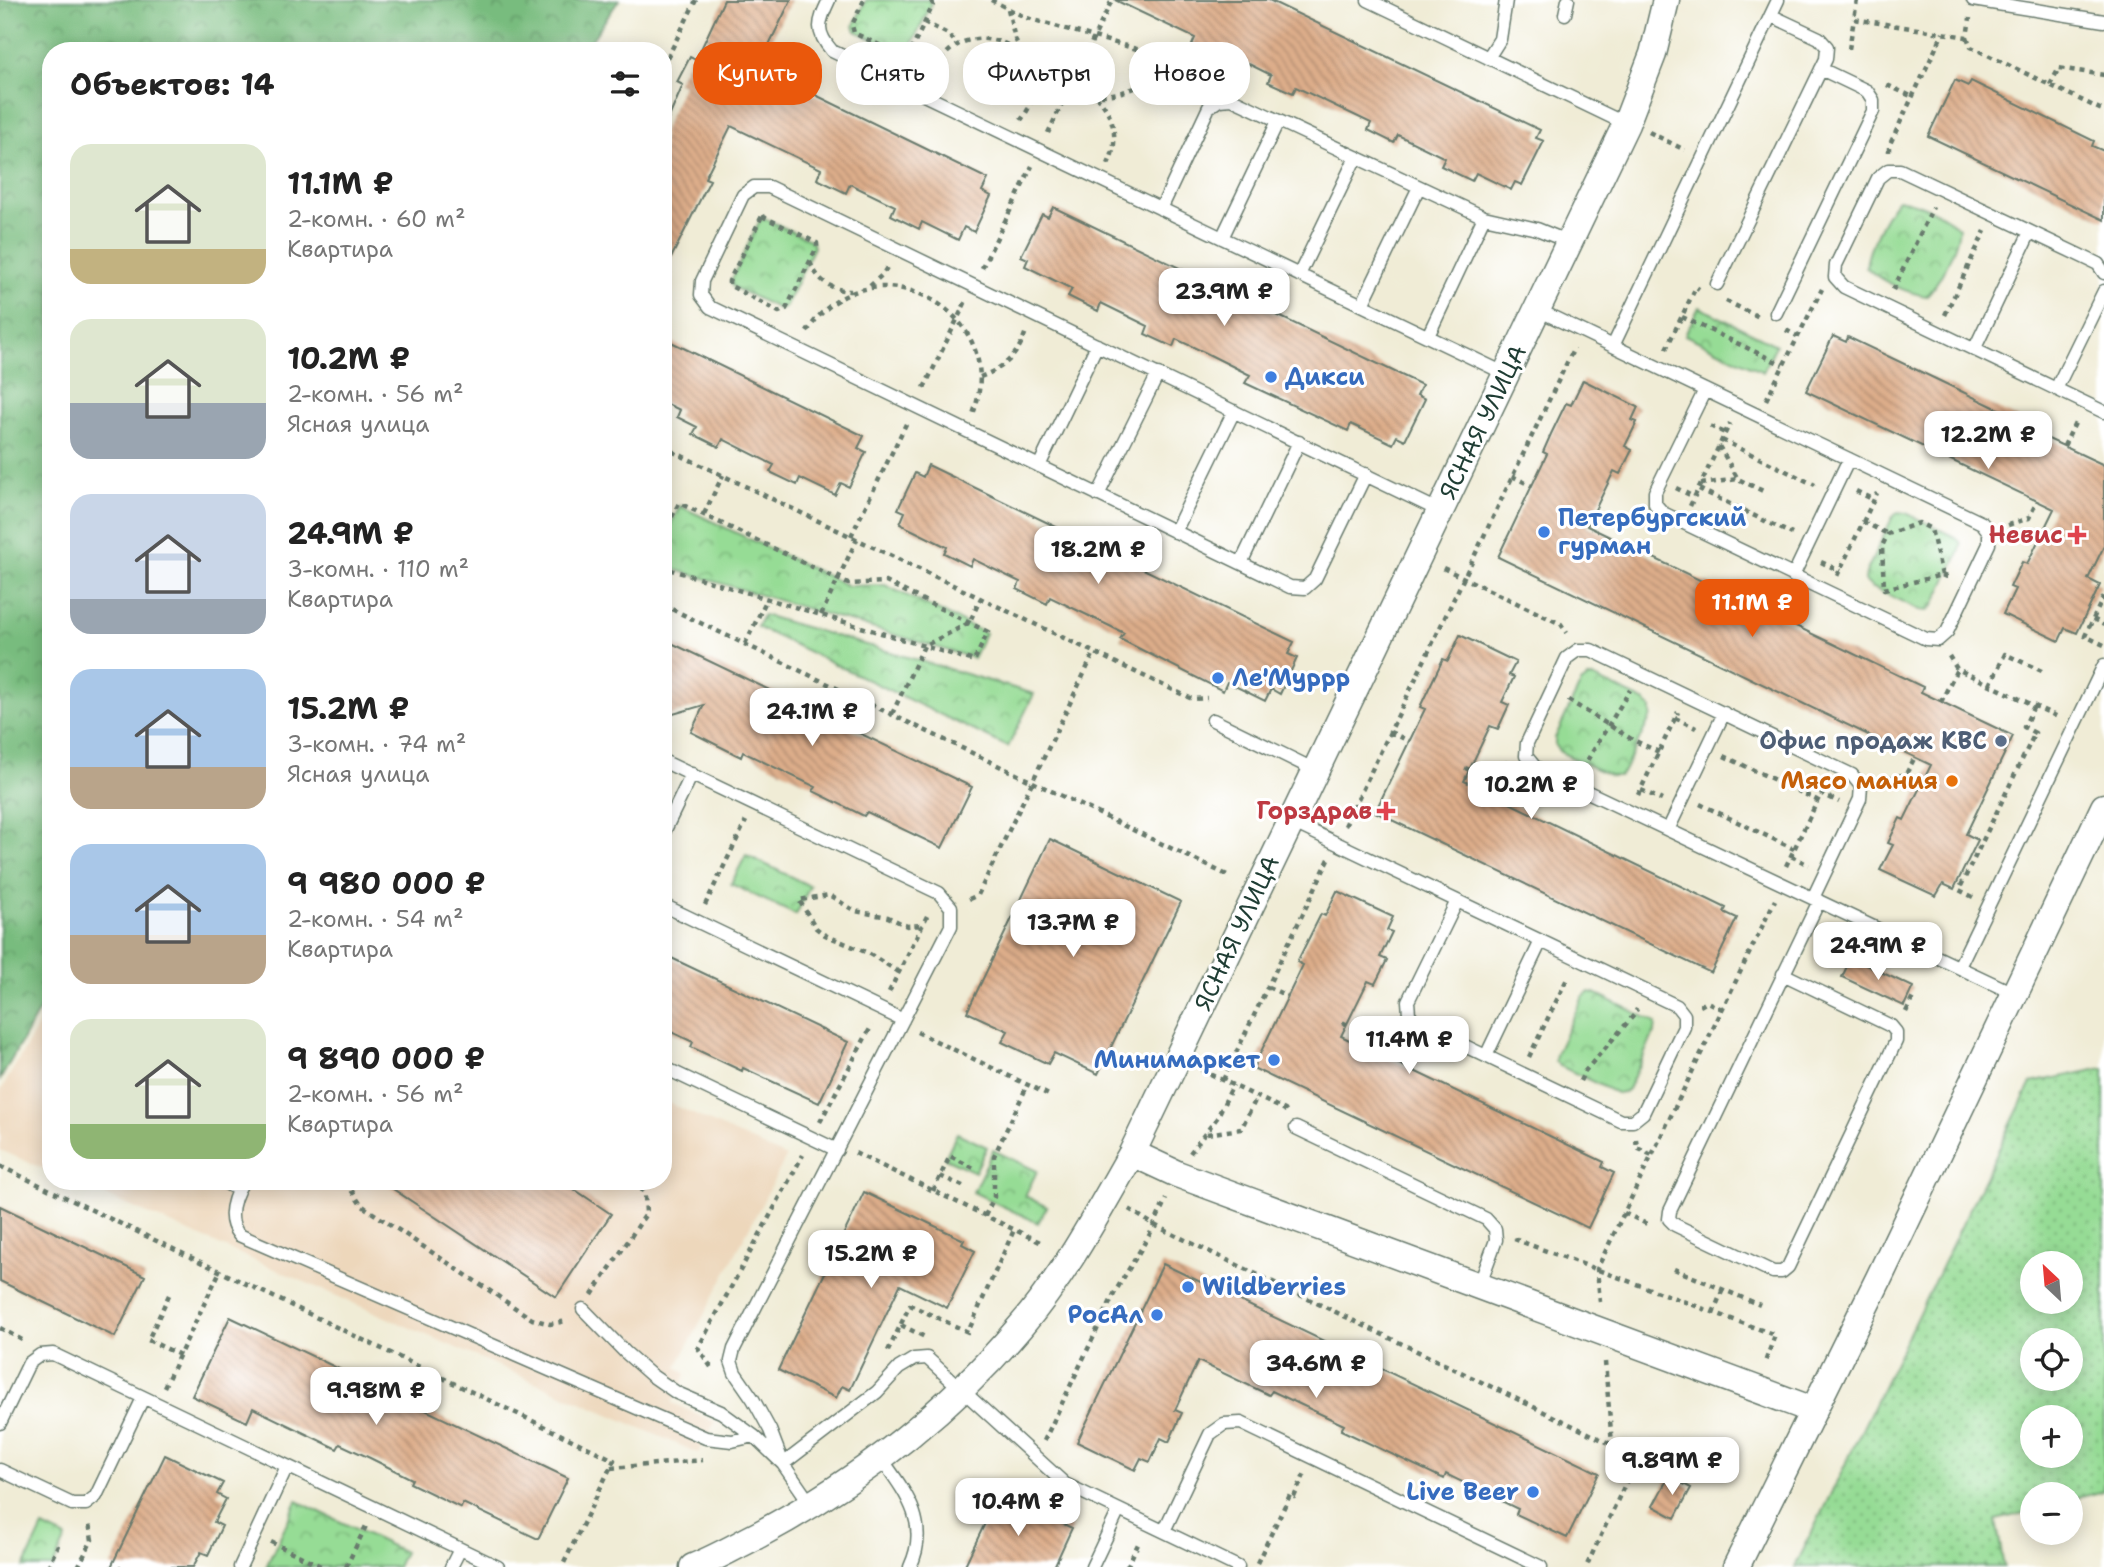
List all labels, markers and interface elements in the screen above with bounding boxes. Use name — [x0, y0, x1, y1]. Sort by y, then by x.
chip: Купить — [693, 42, 822, 105]
chip: Снять — [836, 42, 949, 105]
chip: Фильтры — [963, 42, 1115, 105]
chip: Новое — [1129, 42, 1250, 105]
text: Объектов: 14 — [70, 64, 275, 105]
icon: filters — [606, 65, 644, 103]
text: 11.1M ₽ — [287, 163, 394, 204]
icon: home — [126, 172, 210, 256]
text: 2-комн. · 60 m² — [287, 204, 465, 234]
text: Квартира — [287, 234, 393, 264]
pin: 23.9M ₽ — [1159, 268, 1289, 328]
text: 23.9M ₽ — [1175, 276, 1273, 306]
text: 10.2M ₽ — [287, 338, 410, 379]
street label: ЯСНАЯ УЛИЦА — [1432, 340, 1534, 504]
icon: home — [126, 347, 210, 431]
place label: Дикси — [1285, 361, 1365, 393]
marker: Дикси — [1263, 369, 1279, 385]
text: 2-комн. · 56 m² — [287, 379, 464, 409]
text: Ясная улица — [287, 409, 430, 439]
pin: 12.2M ₽ — [1923, 412, 2053, 471]
text: 12.2M ₽ — [1940, 419, 2036, 449]
place label: Петербургский гурман — [1558, 502, 1747, 562]
text: 24.9M ₽ — [287, 513, 414, 554]
place label: Невис — [1989, 519, 2063, 551]
icon: home — [126, 522, 210, 606]
marker: Петербургский гурман — [1536, 524, 1552, 540]
pin: 18.2M ₽ — [1033, 526, 1163, 586]
marker: Невис — [2069, 527, 2085, 543]
text: 18.2M ₽ — [1050, 534, 1146, 564]
text: 3-комн. · 110 m² — [287, 554, 469, 584]
pin: 11.1M ₽ — [1687, 580, 1817, 639]
text: Квартира — [287, 584, 393, 614]
text: 11.1M ₽ — [1711, 587, 1793, 617]
place label: Ле'Муррр — [1232, 662, 1350, 694]
marker: Ле'Муррр — [1210, 670, 1226, 686]
text: 15.2M ₽ — [287, 688, 409, 729]
pin: 24.1M ₽ — [747, 688, 877, 748]
text: 24.1M ₽ — [766, 696, 858, 726]
icon: home — [126, 697, 210, 781]
place label: Офис продаж КВС — [1759, 725, 1987, 757]
text: 3-комн. · 74 m² — [287, 729, 466, 759]
marker: Офис продаж КВС — [1993, 733, 2009, 749]
text: Ясная улица — [287, 759, 430, 789]
pin: 10.2M ₽ — [1466, 762, 1596, 821]
place label: Мясо мания — [1780, 765, 1938, 797]
text: 10.2M ₽ — [1484, 769, 1578, 799]
marker: Мясо мания — [1944, 773, 1960, 789]
place label: Горздрав — [1256, 795, 1372, 827]
marker: Горздрав — [1378, 803, 1394, 819]
street label: ЯСНАЯ УЛИЦА — [1187, 850, 1287, 1016]
text: 9 980 000 ₽ — [287, 863, 486, 904]
icon: home — [126, 872, 210, 956]
pin: 13.7M ₽ — [1008, 900, 1138, 959]
text: 2-комн. · 54 m² — [287, 904, 464, 934]
text: 13.7M ₽ — [1026, 907, 1120, 937]
pin: 24.9M ₽ — [1813, 922, 1943, 982]
text: 24.9M ₽ — [1829, 930, 1927, 960]
text: Квартира — [287, 934, 393, 964]
pin: 11.4M ₽ — [1344, 1016, 1474, 1076]
text: 11.4M ₽ — [1365, 1024, 1453, 1054]
text: 9 890 000 ₽ — [287, 1038, 485, 1079]
place label: Минимаркет — [1093, 1044, 1261, 1076]
icon: home — [126, 1047, 210, 1131]
marker: Минимаркет — [1266, 1052, 1282, 1068]
text: 2-комн. · 56 m² — [287, 1079, 464, 1109]
text: Квартира — [287, 1109, 393, 1139]
pin: 15.2M ₽ — [806, 1230, 936, 1290]
text: 15.2M ₽ — [824, 1238, 918, 1268]
north arrow — [2020, 1251, 2082, 1314]
map controls — [2020, 1251, 2083, 1545]
place label: Wildberries — [1202, 1271, 1346, 1303]
marker: Wildberries — [1180, 1279, 1196, 1295]
place label: РосАл — [1067, 1299, 1143, 1331]
marker: РосАл — [1149, 1307, 1165, 1323]
button: locate — [2020, 1328, 2083, 1391]
pin: 34.6M ₽ — [1251, 1340, 1381, 1400]
text: 34.6M ₽ — [1266, 1348, 1366, 1378]
pin: 9.98M ₽ — [311, 1368, 441, 1427]
text: 9.98M ₽ — [326, 1375, 426, 1405]
button: + — [2020, 1405, 2083, 1468]
pin: 9.89M ₽ — [1607, 1438, 1737, 1497]
text: 9.89M ₽ — [1621, 1445, 1723, 1475]
place label: Live Beer — [1406, 1476, 1519, 1508]
pin: 10.4M ₽ — [953, 1478, 1083, 1538]
button: − — [2020, 1482, 2083, 1545]
marker: Live Beer — [1525, 1484, 1541, 1500]
text: 10.4M ₽ — [971, 1486, 1065, 1516]

